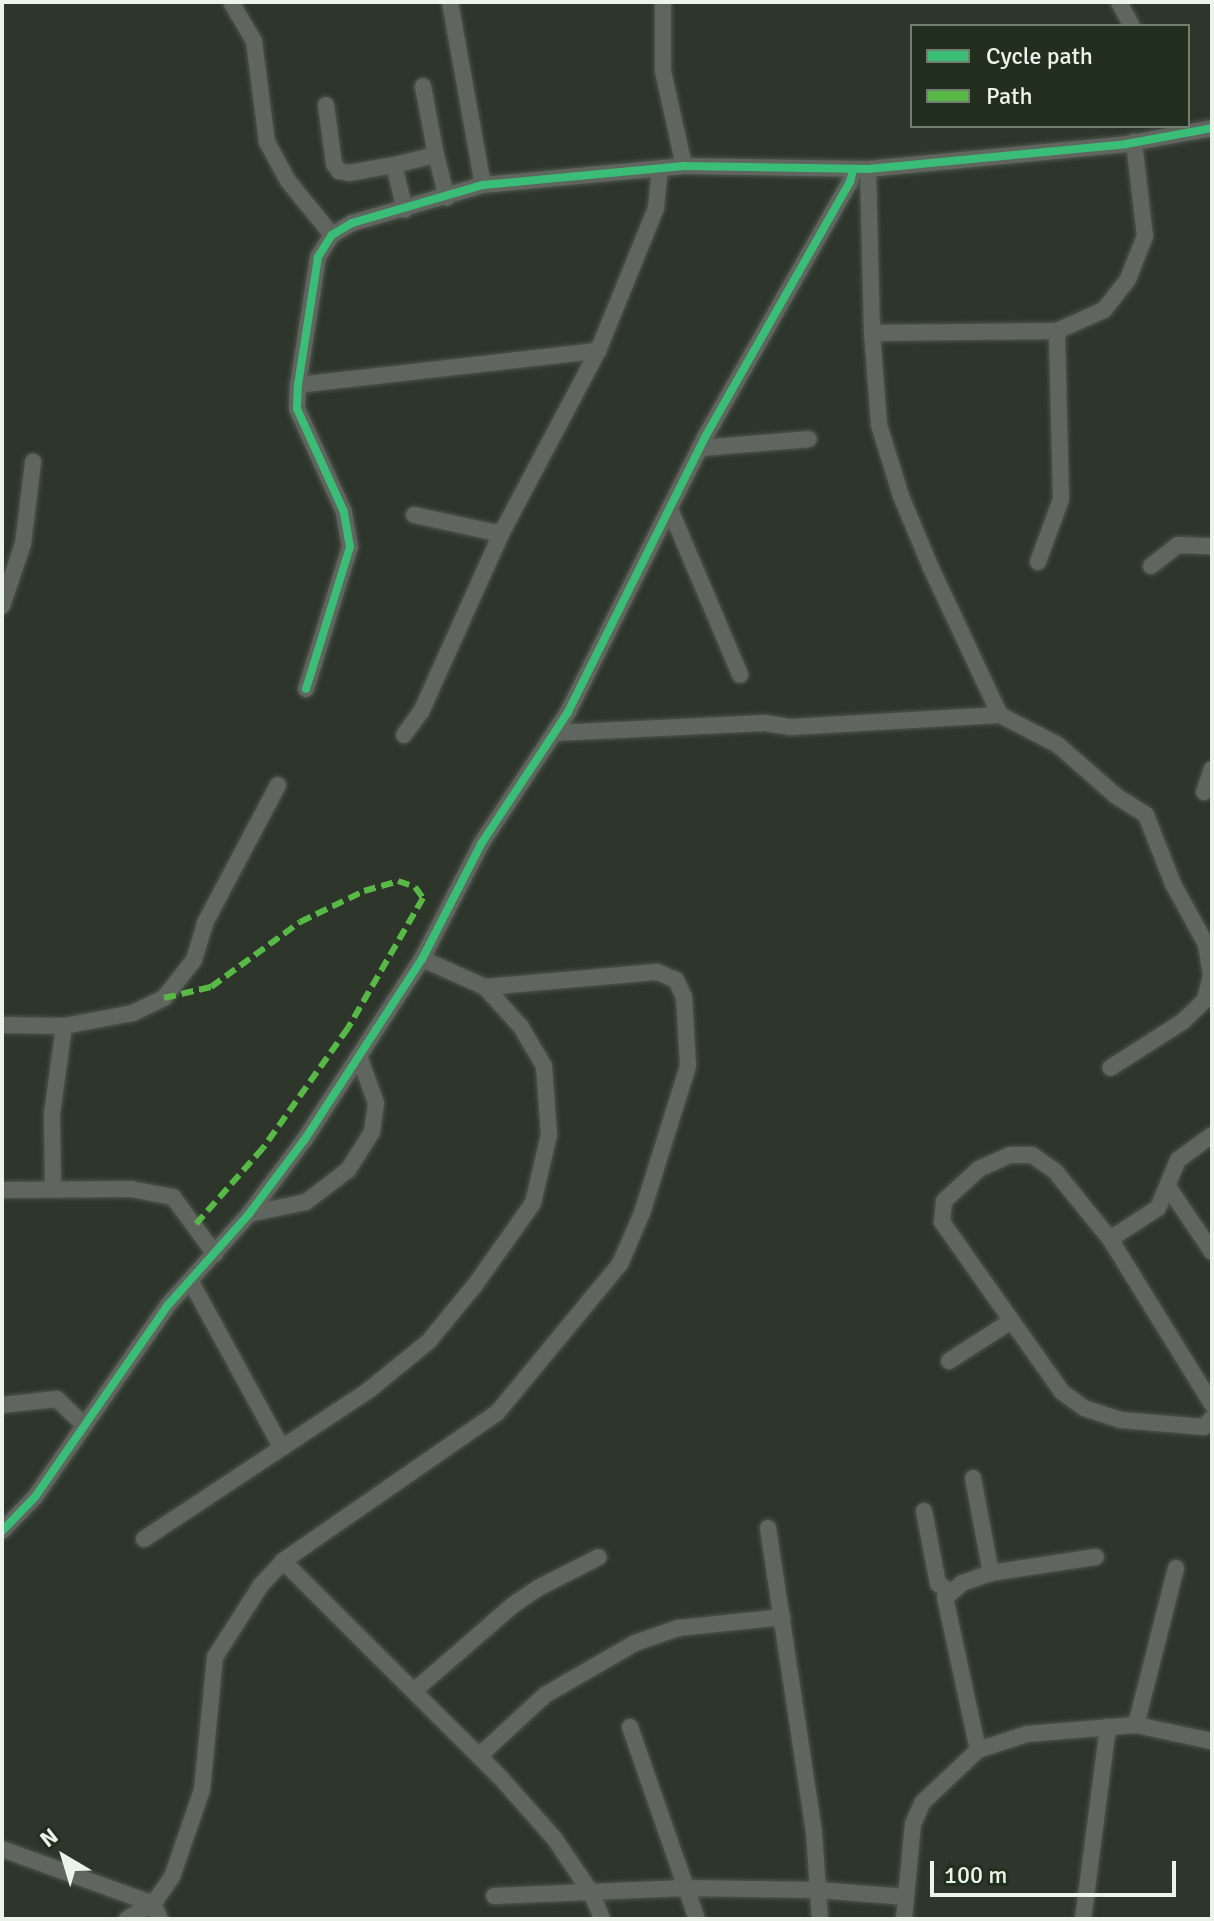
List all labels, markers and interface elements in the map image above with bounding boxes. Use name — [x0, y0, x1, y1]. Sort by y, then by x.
legend — [910, 24, 1190, 128]
text: Cycle path — [986, 41, 1093, 71]
text: Path — [986, 81, 1032, 111]
north arrow — [24, 1817, 104, 1897]
text: N — [35, 1822, 63, 1853]
scale bar — [934, 1845, 1180, 1895]
text: 100 m — [944, 1860, 1007, 1890]

